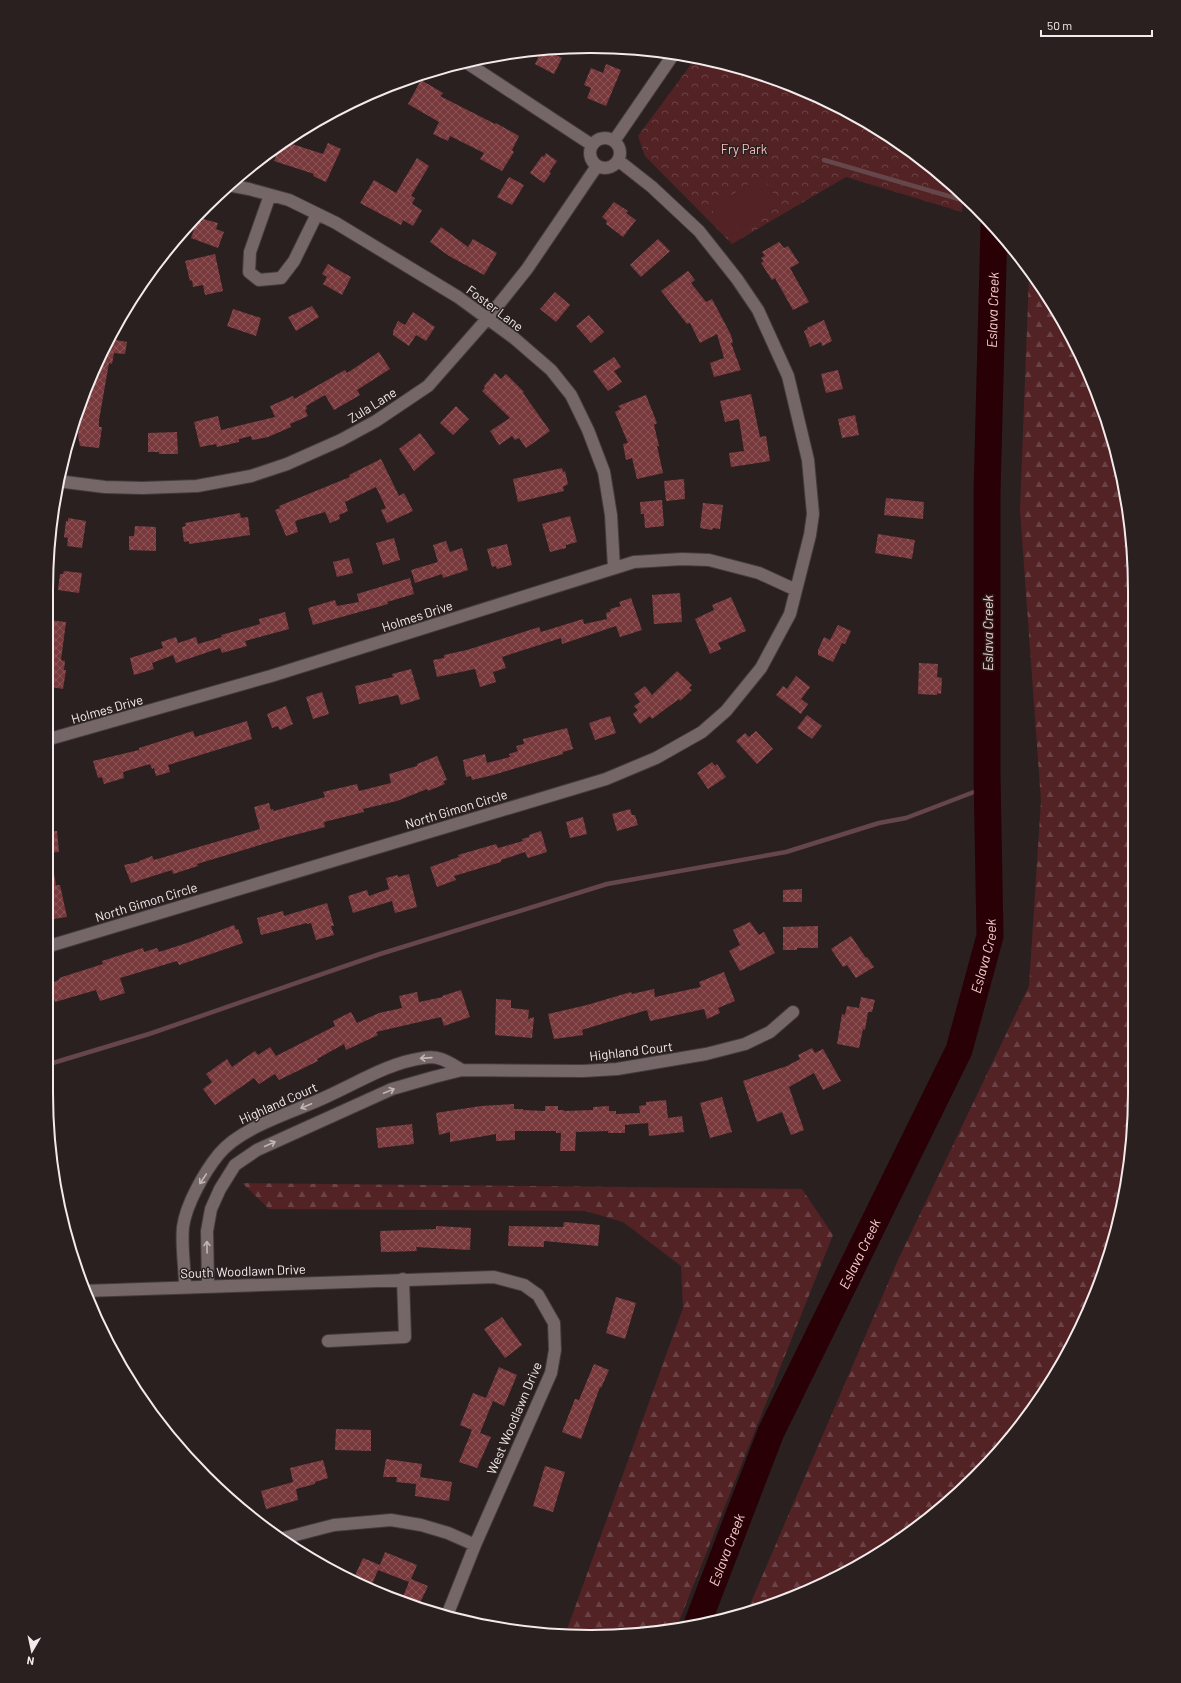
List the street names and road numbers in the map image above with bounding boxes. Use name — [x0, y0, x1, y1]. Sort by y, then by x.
street label: Foster Lane — [463, 281, 527, 335]
street label: Zula Lane — [345, 384, 399, 426]
street label: Holmes Drive — [379, 597, 455, 635]
street label: Holmes Drive — [69, 691, 145, 727]
street label: North Gimon Circle — [403, 786, 509, 832]
street label: North Gimon Circle — [93, 879, 199, 925]
street label: Highland Court — [589, 1038, 673, 1064]
street label: Highland Court — [237, 1079, 319, 1127]
street label: South Woodlawn Drive — [180, 1261, 306, 1281]
street label: West Woodlawn Drive — [483, 1359, 545, 1477]

